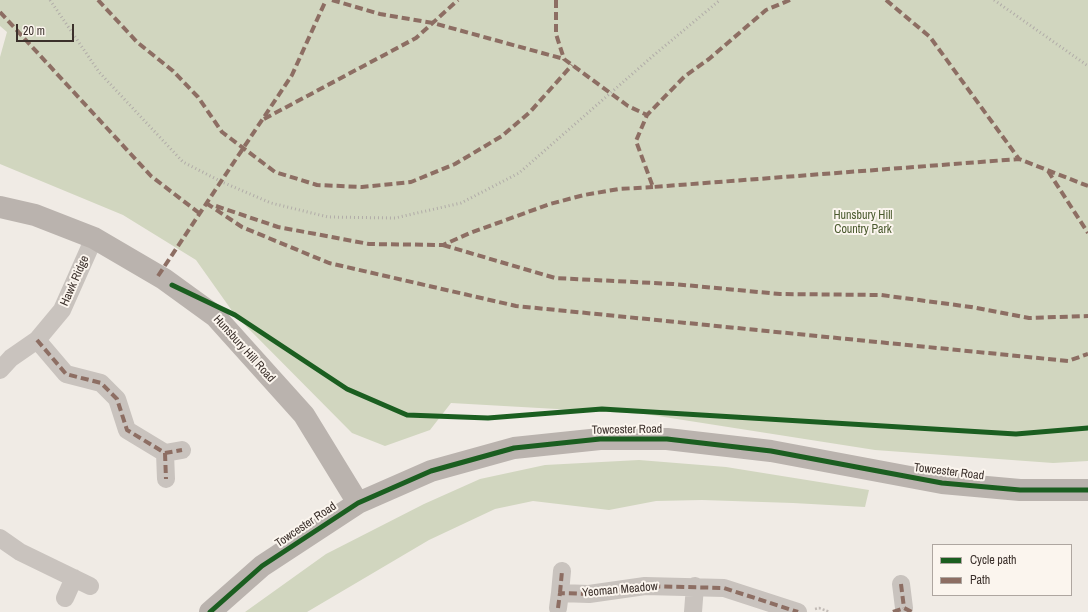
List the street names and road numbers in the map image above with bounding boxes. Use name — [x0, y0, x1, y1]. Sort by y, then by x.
street label: Hawk Ridge — [58, 254, 92, 308]
street label: Hunsbury Hill Road — [210, 312, 278, 386]
street label: Towcester Road — [592, 422, 662, 438]
street label: Towcester Road — [913, 461, 985, 483]
street label: Towcester Road — [273, 499, 339, 551]
street label: Yeoman Meadow — [582, 580, 658, 600]

